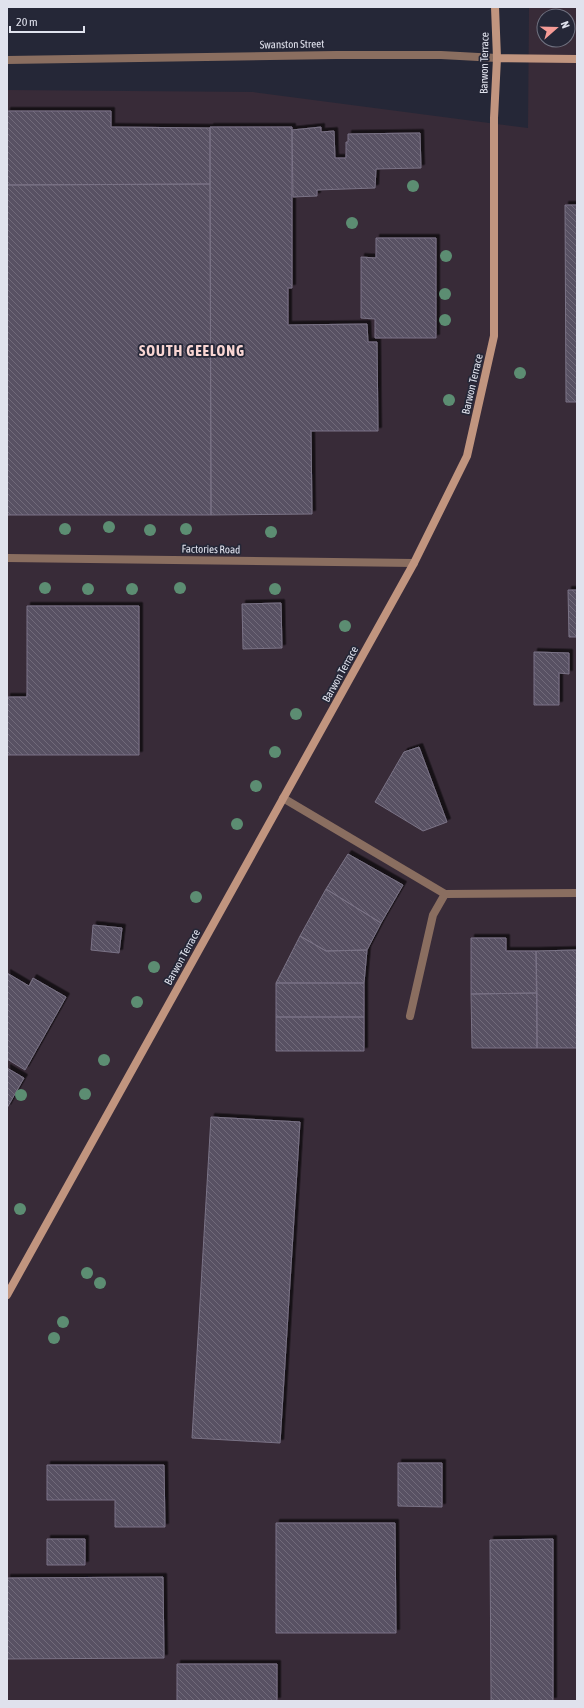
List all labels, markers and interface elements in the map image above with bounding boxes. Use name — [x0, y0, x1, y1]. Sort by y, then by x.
scale bar — [10, 8, 84, 34]
north arrow — [536, 8, 576, 48]
text: 20 m — [16, 15, 38, 29]
text: N — [559, 19, 572, 30]
street label: Barwon Terrace — [477, 32, 491, 94]
street label: Swanston Street — [260, 37, 324, 51]
district label: SOUTH GEELONG — [139, 342, 245, 359]
street label: Barwon Terrace — [459, 353, 485, 415]
street label: Factories Road — [182, 542, 240, 556]
street label: Barwon Terrace — [320, 644, 360, 704]
street label: Barwon Terrace — [162, 927, 202, 987]

